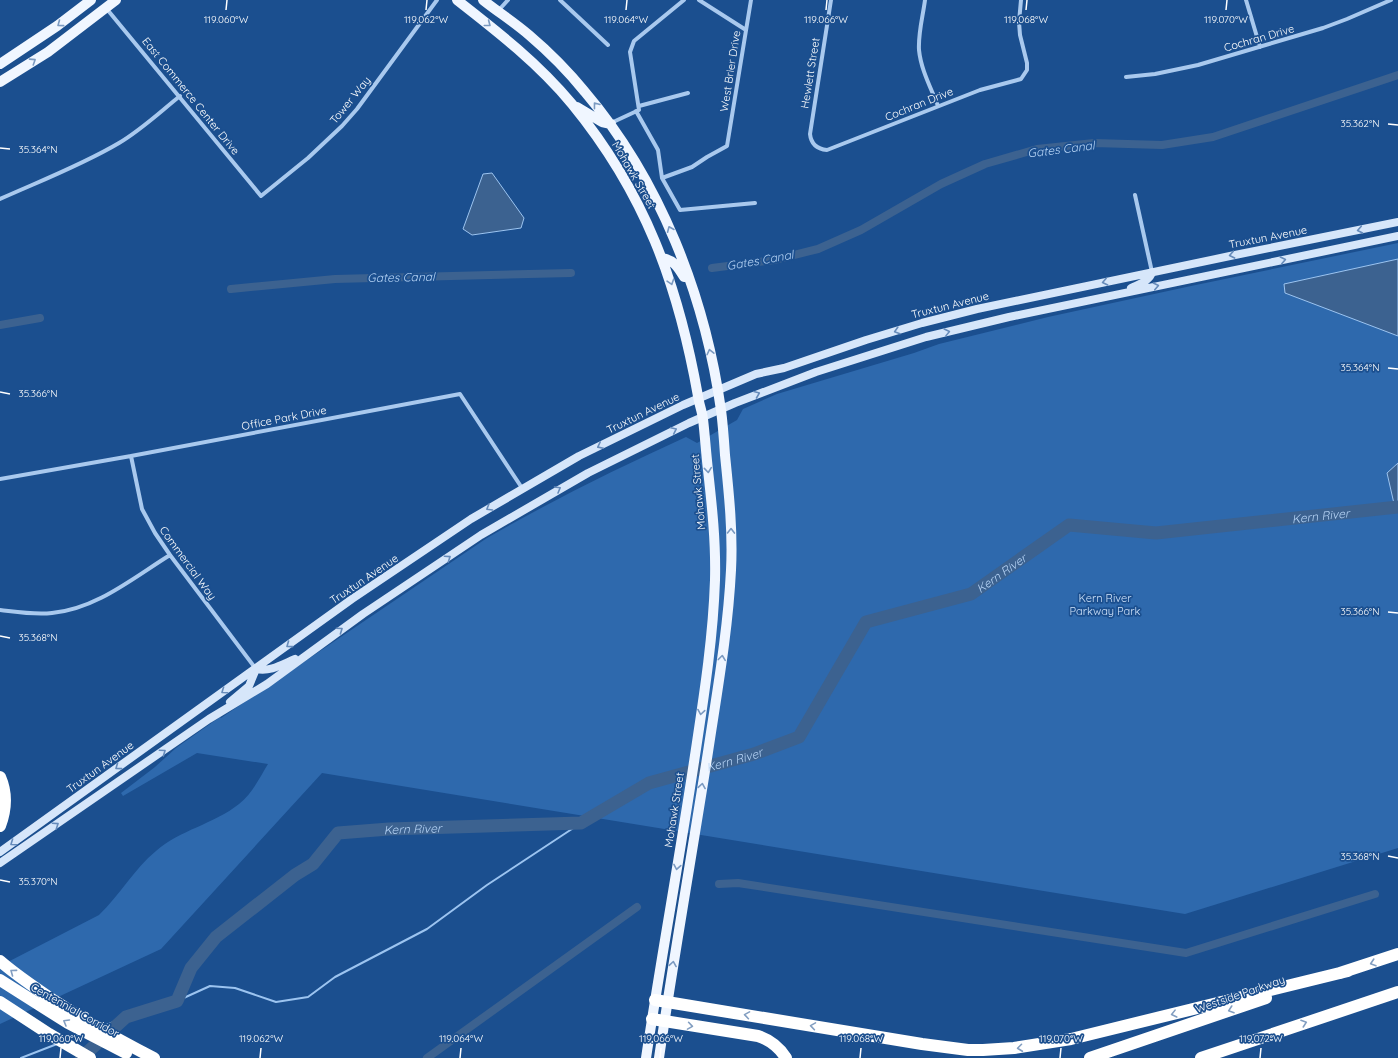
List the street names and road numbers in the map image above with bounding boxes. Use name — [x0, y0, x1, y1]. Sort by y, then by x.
street label: Cochran Drive — [1222, 21, 1296, 55]
street label: West Brier Drive — [717, 29, 743, 113]
street label: East Commerce Center Drive — [139, 34, 243, 158]
street label: Hewlett Street — [797, 36, 823, 109]
street label: Tower Way — [327, 73, 373, 127]
street label: Cochran Drive — [883, 84, 955, 124]
street label: Mohawk Street — [609, 139, 659, 212]
street label: Truxtun Avenue — [1228, 223, 1308, 251]
street label: Truxtun Avenue — [910, 289, 990, 321]
street label: Truxtun Avenue — [604, 389, 682, 437]
street label: Office Park Drive — [240, 403, 328, 433]
street label: Mohawk Street — [688, 453, 708, 530]
street label: Commercial Way — [157, 523, 219, 603]
street label: Truxtun Avenue — [327, 551, 401, 607]
street label: Truxtun Avenue — [64, 738, 136, 796]
street label: Mohawk Street — [661, 771, 687, 849]
street label: Westside Parkway — [1193, 972, 1287, 1016]
street label: Centennial Corridor — [28, 980, 122, 1041]

